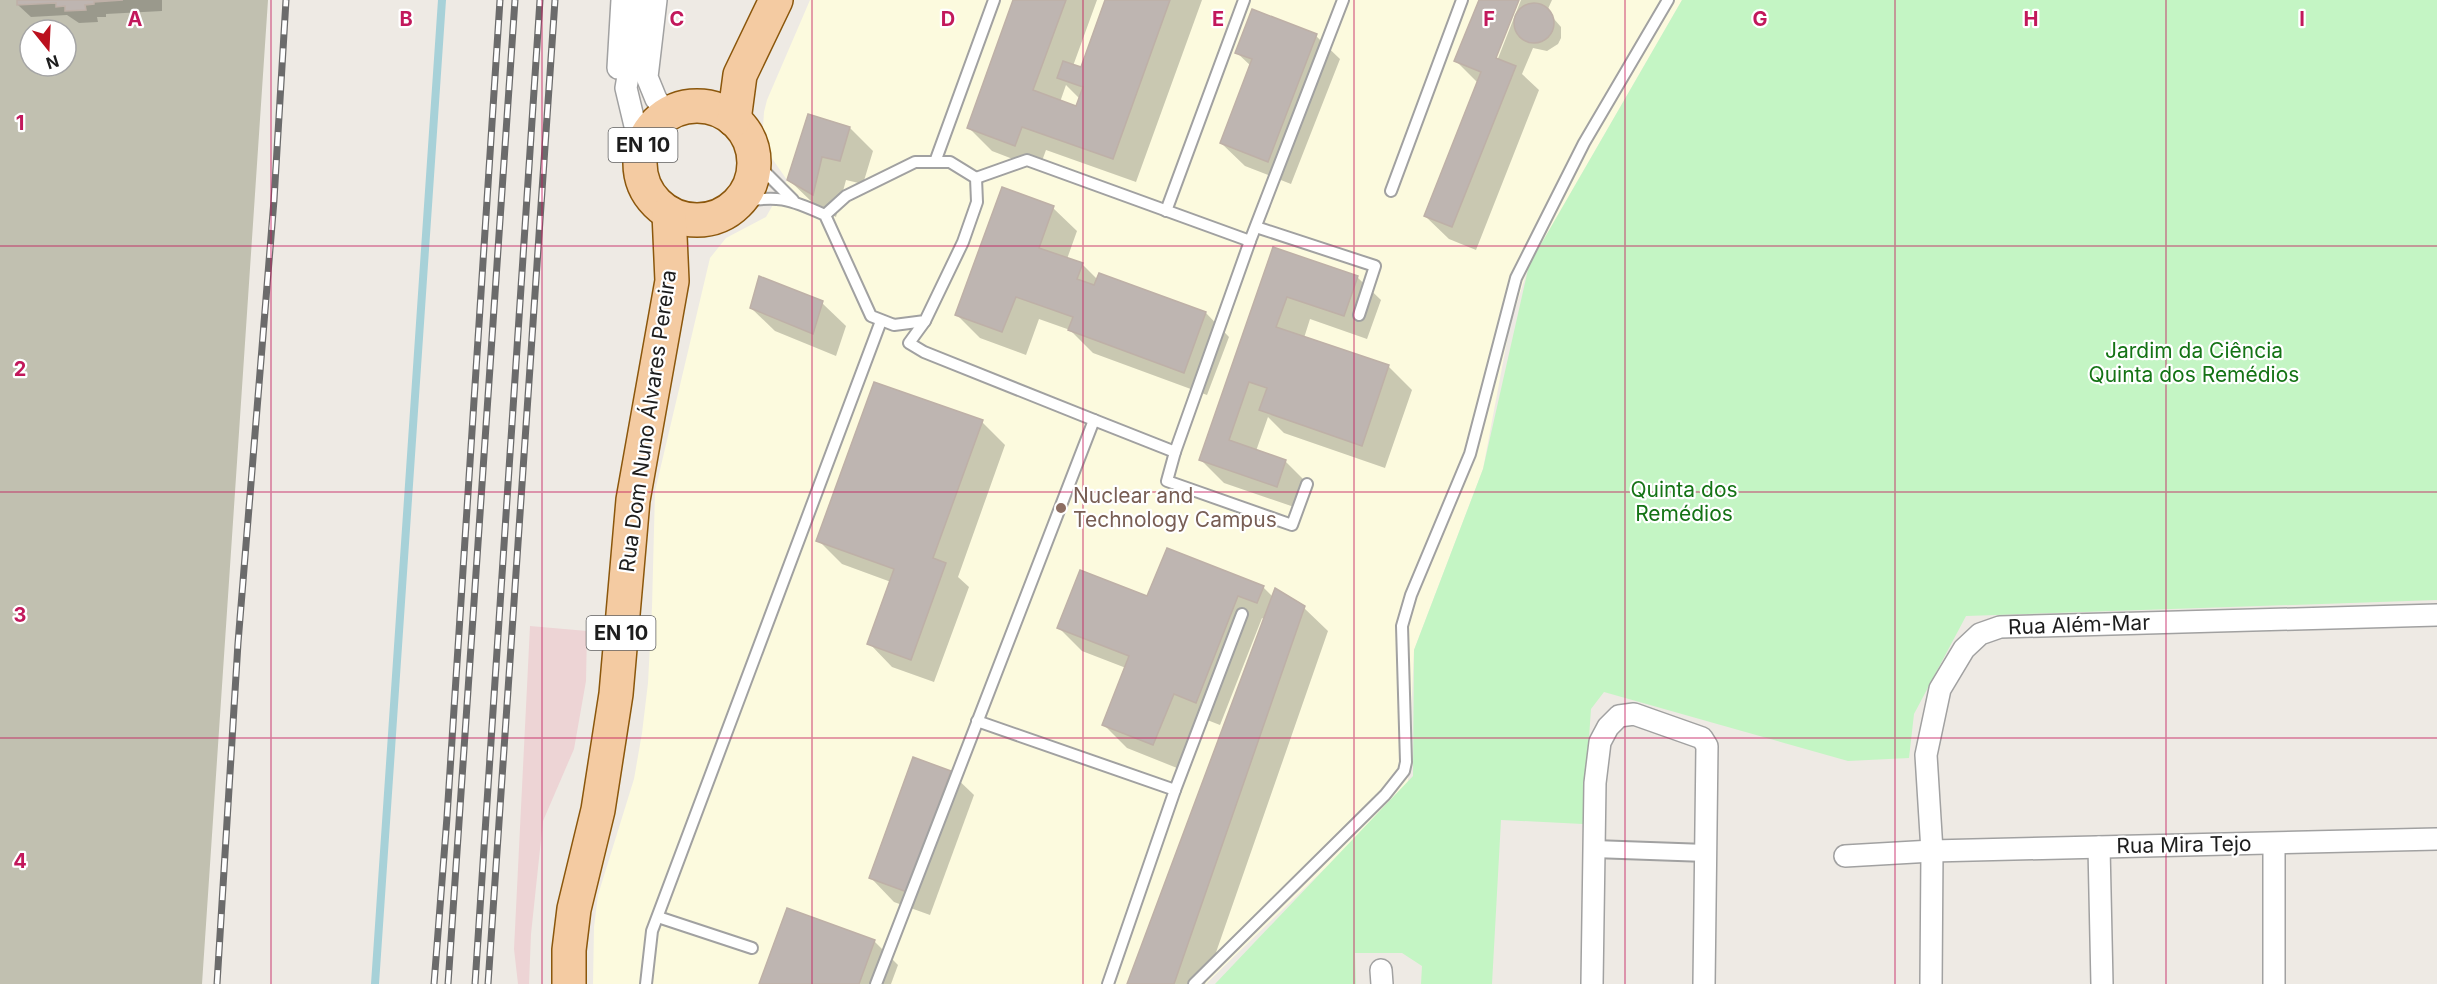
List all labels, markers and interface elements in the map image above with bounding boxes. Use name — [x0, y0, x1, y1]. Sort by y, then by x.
text: A — [128, 7, 143, 31]
text: B — [399, 7, 413, 31]
text: C — [670, 7, 684, 31]
text: D — [941, 7, 955, 31]
text: E — [1212, 7, 1224, 31]
text: F — [1483, 7, 1495, 31]
text: G — [1752, 7, 1768, 31]
text: H — [2024, 7, 2038, 31]
text: I — [2299, 7, 2305, 31]
north arrow — [18, 18, 78, 78]
text: N — [44, 51, 62, 74]
text: 1 — [16, 111, 24, 135]
road number: EN 10 — [608, 128, 678, 162]
street label: Rua Dom Nuno Álvares Pereira — [613, 268, 681, 574]
park label: Jardim da Ciência Quinta dos Remédios — [2089, 338, 2299, 387]
text: 2 — [14, 357, 26, 381]
park label: Quinta dos Remédios — [1630, 477, 1738, 526]
place label: Nuclear and Technology Campus — [1073, 483, 1277, 532]
marker: Nuclear and Technology Campus — [1054, 501, 1068, 515]
text: 3 — [14, 603, 26, 627]
street label: Rua Além-Mar — [2008, 610, 2151, 639]
road number: EN 10 — [586, 616, 656, 650]
street label: Rua Mira Tejo — [2116, 831, 2252, 858]
text: 4 — [13, 849, 27, 873]

